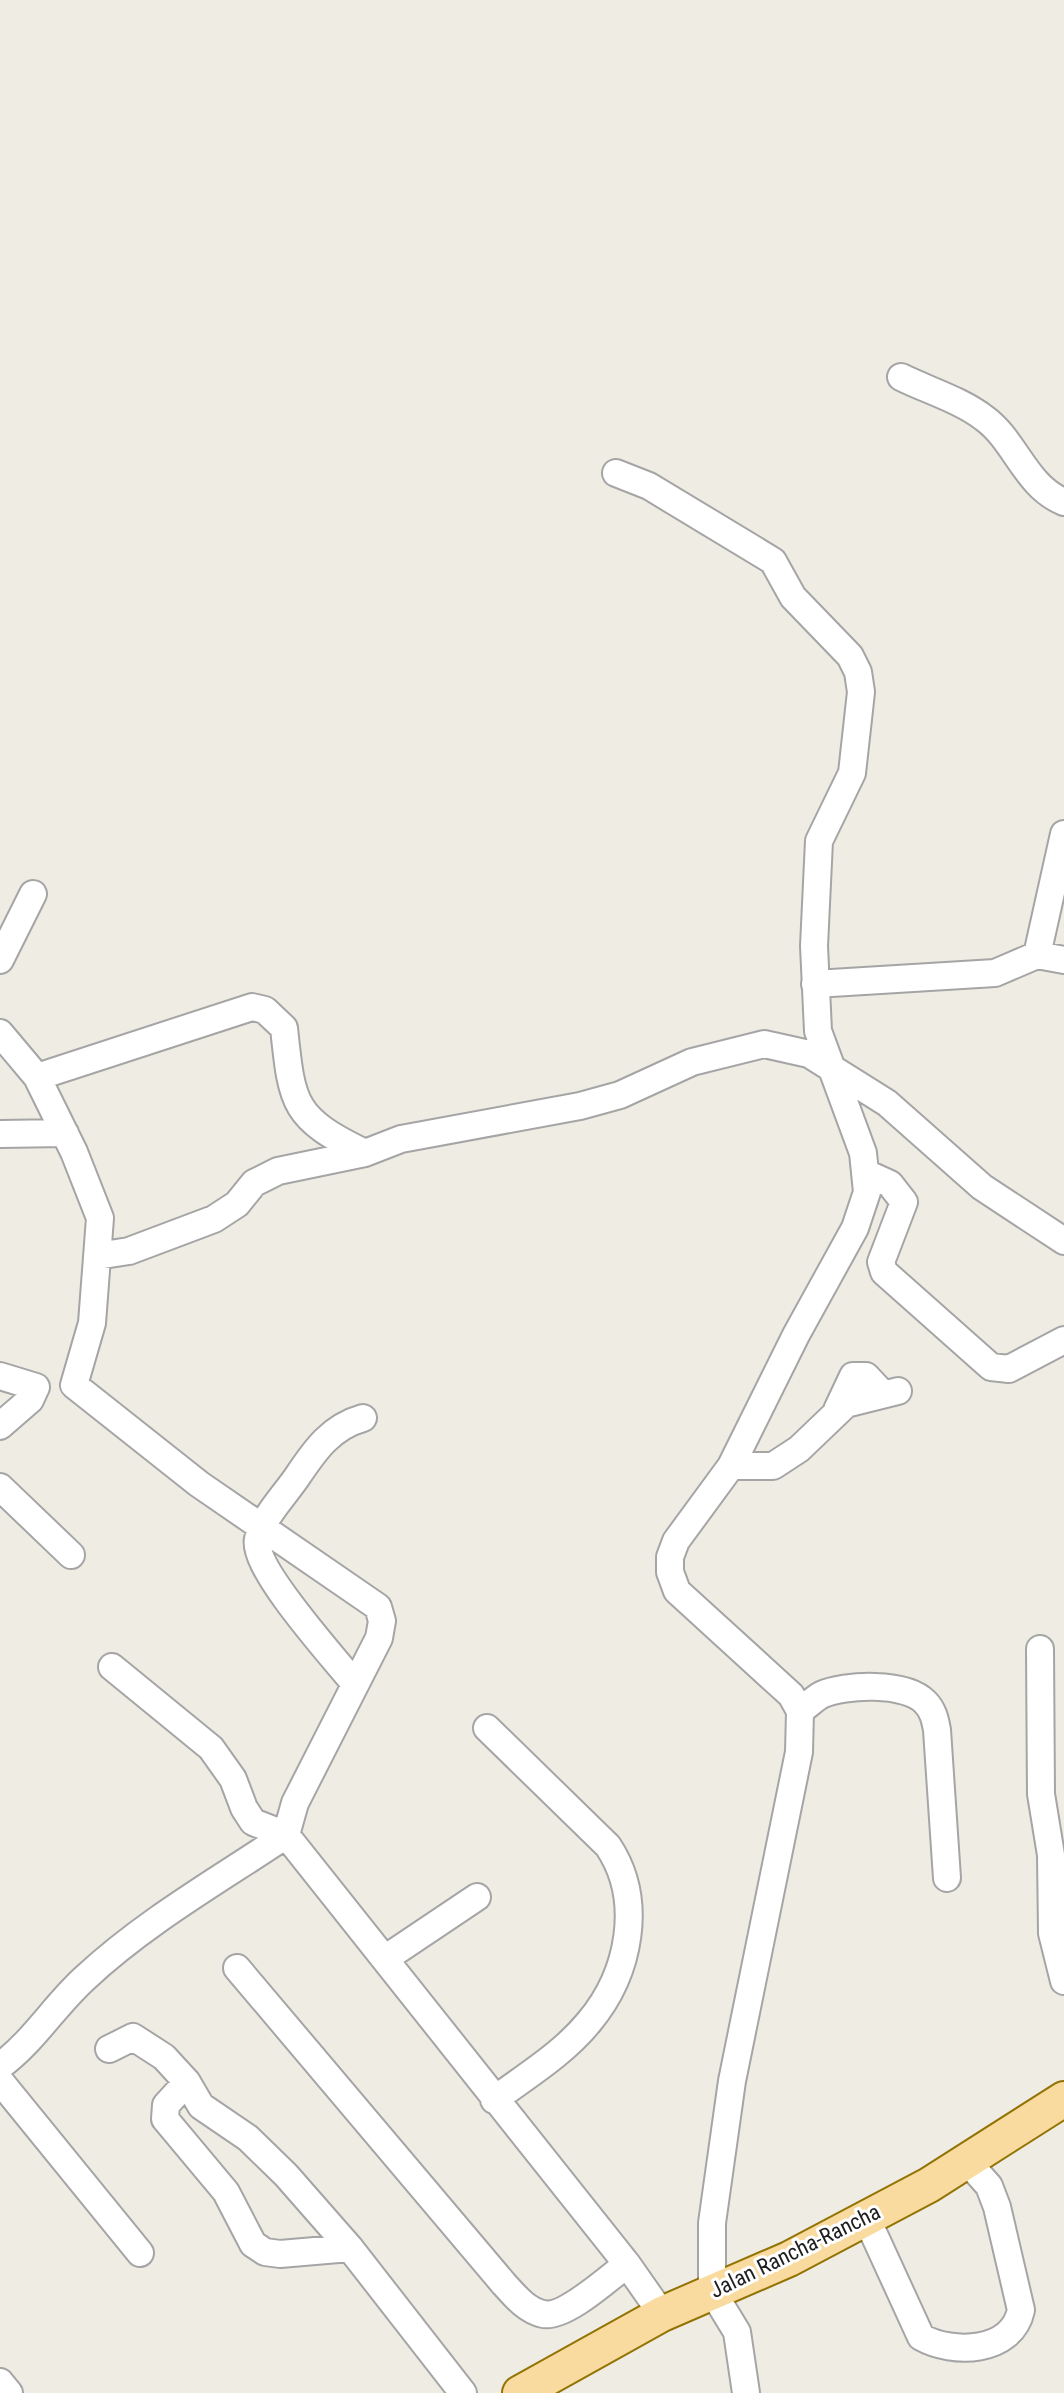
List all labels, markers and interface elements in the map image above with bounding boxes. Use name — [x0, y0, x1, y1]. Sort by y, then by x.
street label: Jalan Rancha-Rancha — [706, 2199, 884, 2303]

